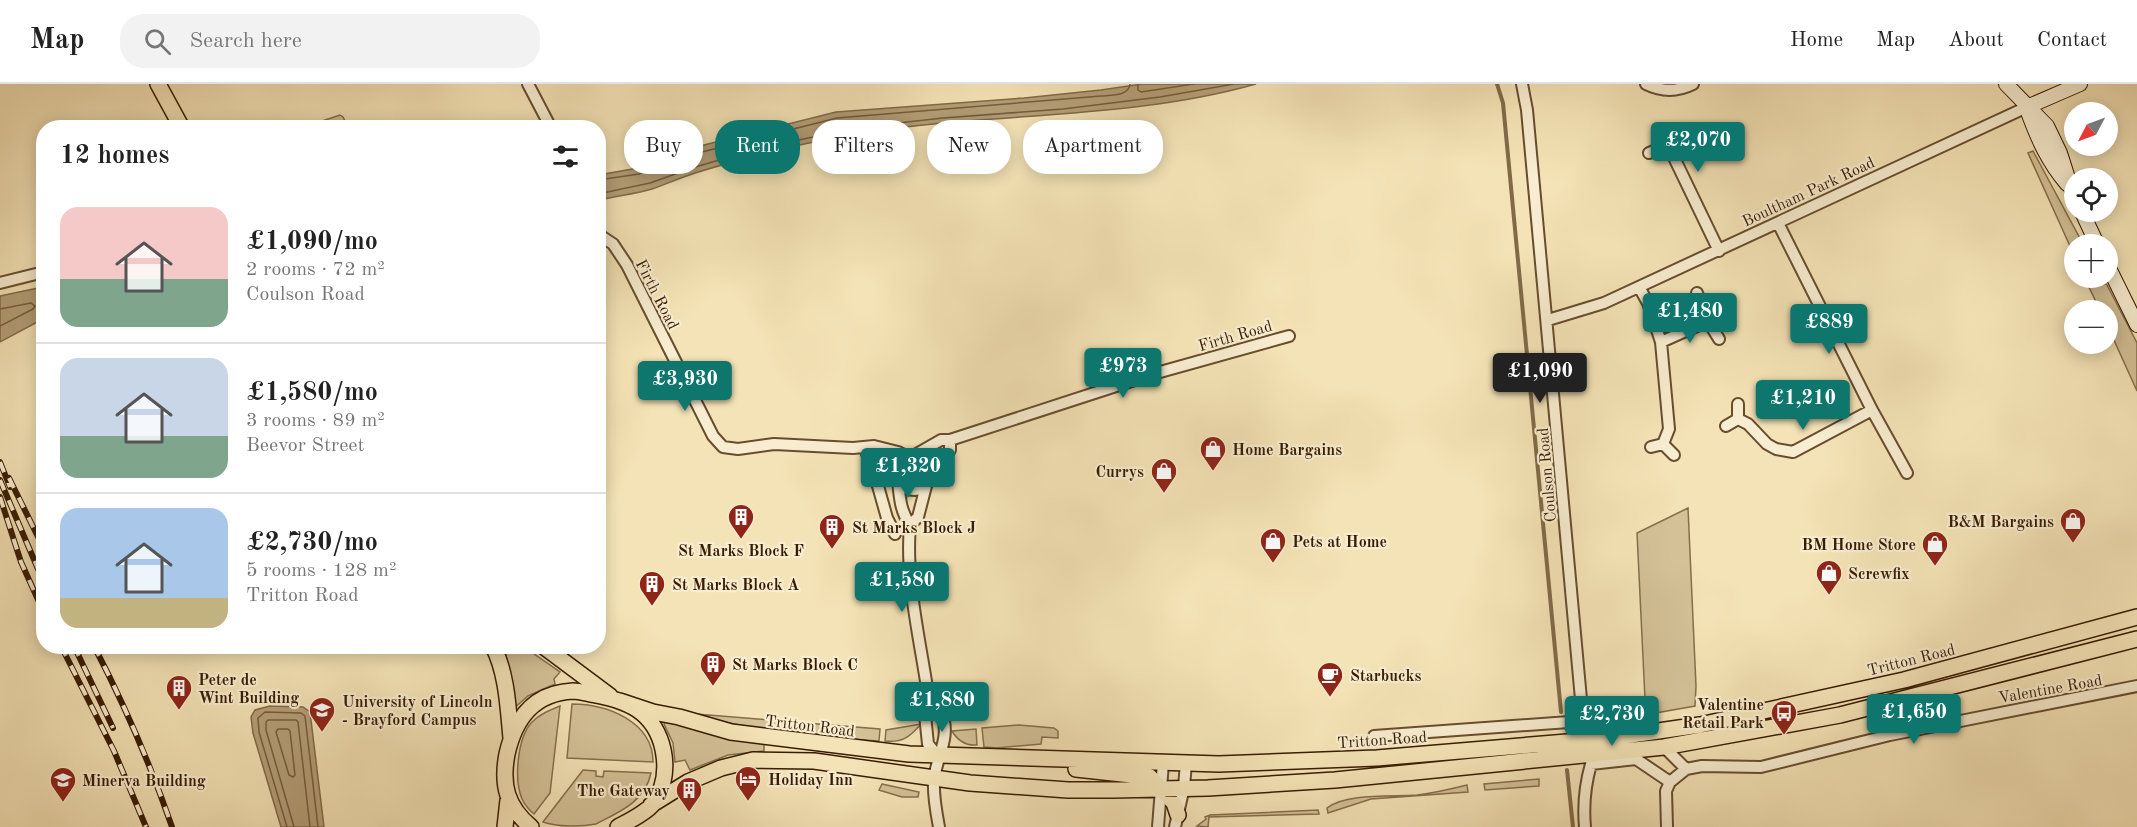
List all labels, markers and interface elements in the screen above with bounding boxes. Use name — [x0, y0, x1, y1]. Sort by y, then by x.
search box — [120, 14, 540, 68]
icon: search — [141, 25, 174, 58]
text: Map — [30, 27, 84, 55]
text: Search here — [189, 30, 302, 52]
text: Home — [1790, 30, 1843, 51]
text: Map — [1876, 30, 1915, 51]
text: About — [1948, 30, 2004, 51]
text: Contact — [2037, 30, 2107, 51]
north arrow — [2064, 102, 2118, 156]
map controls — [2064, 102, 2118, 354]
chip: Buy — [624, 120, 703, 174]
chip: Rent — [715, 120, 800, 174]
chip: Filters — [812, 120, 915, 174]
chip: New — [927, 120, 1011, 174]
chip: Apartment — [1023, 120, 1163, 174]
pin: £2,070 — [1649, 122, 1747, 173]
text: £2,070 — [1665, 131, 1731, 151]
icon: filters — [549, 140, 582, 173]
text: 12 homes — [60, 143, 169, 169]
street label: Boultham Park Road — [1740, 155, 1878, 231]
button: locate — [2064, 168, 2118, 222]
text: £1,090/mo — [246, 229, 378, 255]
icon: home — [108, 231, 180, 303]
button: + — [2064, 234, 2118, 288]
street label: Firth Road — [632, 257, 681, 332]
text: 2 rooms · 72 m² — [246, 260, 385, 280]
text: Coulson Road — [246, 285, 365, 305]
pin: £1,480 — [1641, 293, 1739, 344]
button: − — [2064, 300, 2118, 354]
text: £1,480 — [1657, 302, 1723, 322]
pin: £889 — [1793, 304, 1865, 355]
text: £889 — [1804, 313, 1854, 333]
street label: Firth Road — [1197, 319, 1274, 355]
pin: £973 — [1087, 348, 1159, 399]
pin: £1,090 — [1491, 353, 1589, 404]
text: £973 — [1098, 357, 1148, 377]
pin: £3,930 — [636, 361, 734, 412]
text: £1,090 — [1507, 362, 1573, 382]
text: £3,930 — [652, 370, 718, 390]
text: £1,580/mo — [246, 380, 378, 406]
pin: £1,210 — [1754, 380, 1852, 431]
icon: home — [108, 382, 180, 454]
text: £1,210 — [1770, 389, 1836, 409]
text: 3 rooms · 89 m² — [246, 411, 385, 431]
street label: Coulson Road — [1536, 427, 1560, 523]
shop icon: Home Bargains — [1198, 434, 1228, 472]
text: Beevor Street — [246, 436, 365, 456]
place label: Home Bargains — [1232, 443, 1342, 459]
pin: £1,320 — [859, 448, 957, 499]
shop icon: Currys — [1149, 456, 1179, 494]
text: £1,320 — [875, 457, 941, 477]
place label: Currys — [1095, 465, 1144, 481]
building icon: St Marks Block F — [726, 502, 756, 540]
shop icon: B&M Bargains — [2058, 506, 2088, 544]
building icon: St Marks Block J — [817, 512, 847, 550]
place label: B&M Bargains — [1947, 515, 2054, 531]
place label: St Marks Block J — [852, 521, 976, 537]
shop icon: Pets at Home — [1258, 526, 1288, 564]
shop icon: BM Home Store — [1920, 529, 1950, 567]
text: £2,730/mo — [246, 530, 378, 556]
icon: home — [108, 532, 180, 604]
place label: Pets at Home — [1292, 535, 1387, 551]
place label: BM Home Store — [1802, 538, 1916, 554]
place label: St Marks Block F — [678, 544, 804, 560]
shop icon: Screwfix — [1814, 558, 1844, 596]
text: 5 rooms · 128 m² — [246, 561, 396, 581]
pin: £1,580 — [853, 562, 951, 613]
place label: Screwfix — [1848, 567, 1910, 583]
building icon: St Marks Block A — [637, 569, 667, 607]
text: £1,580 — [869, 571, 935, 591]
place label: St Marks Block A — [672, 578, 799, 594]
text: Tritton Road — [246, 586, 359, 606]
street label: Tritton Road — [1866, 642, 1957, 680]
building icon: St Marks Block C — [698, 649, 728, 687]
place label: St Marks Block C — [732, 658, 858, 674]
cafe icon: Starbucks — [1315, 660, 1345, 698]
place label: Starbucks — [1350, 669, 1422, 685]
building icon: Peter de Wint Building — [164, 673, 194, 711]
place label: Peter de Wint Building — [198, 673, 299, 707]
street label: Valentine Road — [1997, 673, 2104, 707]
pin: £1,880 — [893, 682, 991, 733]
text: £1,880 — [909, 691, 975, 711]
pin: £1,650 — [1865, 694, 1963, 745]
school or university icon: University of Lincoln - Brayford Campus — [307, 695, 337, 733]
place label: University of Lincoln - Brayford Campus — [342, 695, 493, 729]
pin: £2,730 — [1563, 696, 1661, 747]
place label: Valentine Retail Park — [1682, 698, 1764, 732]
bus stop icon: Valentine Retail Park — [1769, 698, 1799, 736]
text: £1,650 — [1881, 703, 1947, 723]
text: £2,730 — [1579, 705, 1645, 725]
street label: Tritton Road — [764, 714, 856, 740]
street label: Tritton Road — [1337, 730, 1428, 752]
hotel icon: Holiday Inn — [733, 764, 763, 802]
school or university icon: Minerva Building — [48, 765, 78, 803]
place label: Holiday Inn — [768, 773, 853, 789]
place label: Minerva Building — [82, 774, 206, 790]
building icon: The Gateway — [674, 775, 704, 813]
place label: The Gateway — [577, 784, 670, 800]

